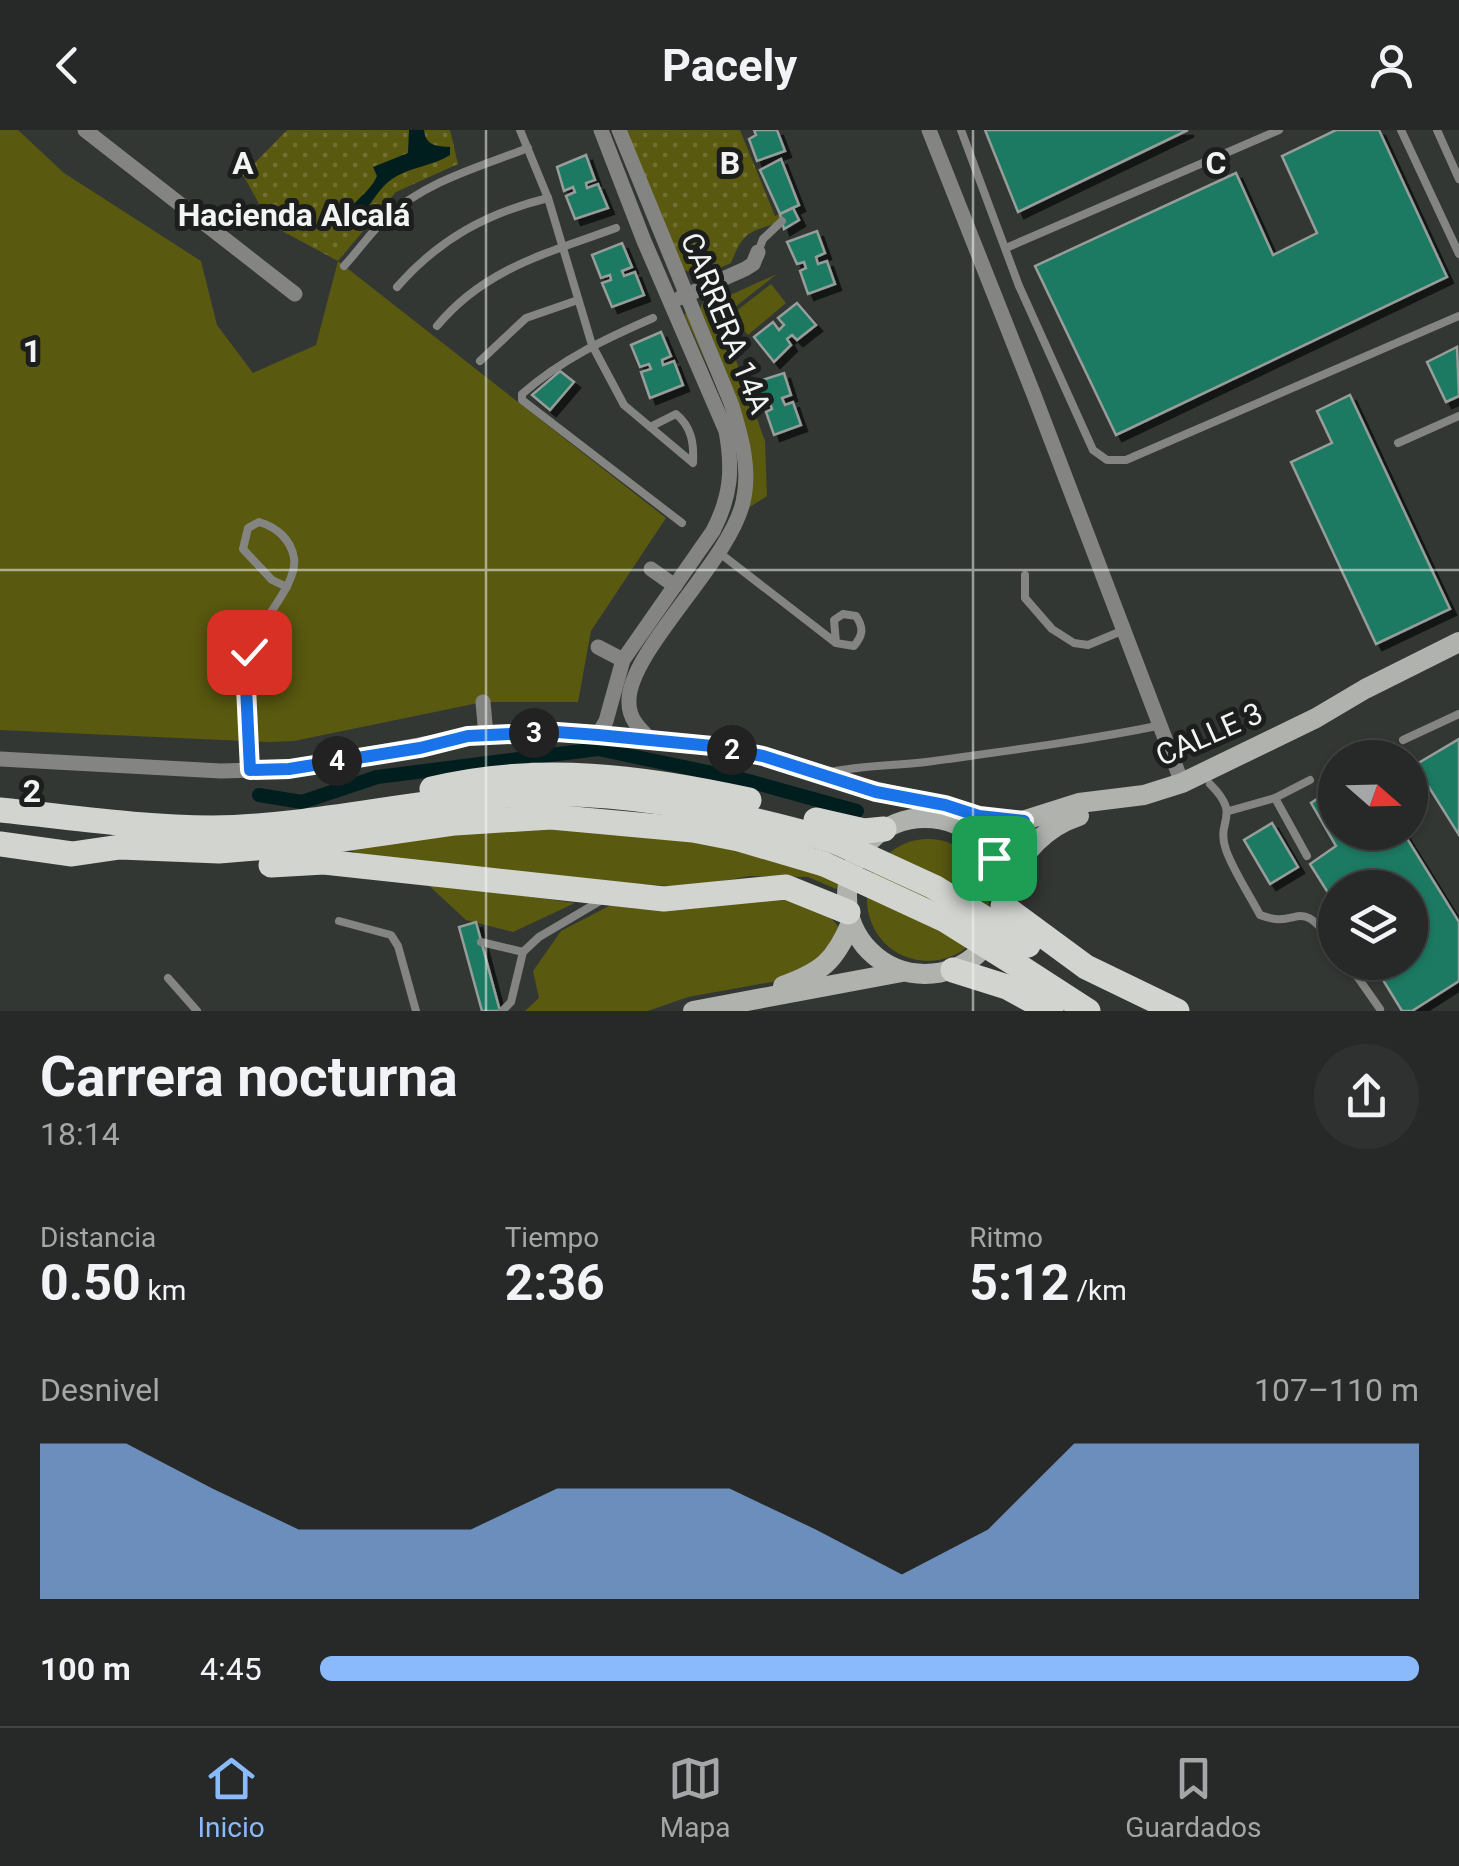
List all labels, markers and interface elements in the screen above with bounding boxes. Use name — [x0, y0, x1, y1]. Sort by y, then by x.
icon: back — [40, 38, 95, 93]
icon: person — [1364, 38, 1419, 93]
text: Pacely — [662, 39, 797, 92]
text: A — [232, 144, 254, 182]
text: B — [720, 144, 740, 182]
text: C — [1206, 144, 1226, 182]
district label: Hacienda Alcalá — [178, 196, 410, 234]
street label: CARRERA 14A — [674, 227, 778, 419]
text: 1 — [23, 332, 41, 370]
pin — [207, 610, 292, 695]
icon: check — [222, 625, 277, 680]
street label: CALLE 3 — [1150, 695, 1268, 773]
pin: 3 — [509, 708, 559, 758]
text: 3 — [526, 716, 542, 749]
pin: 2 — [707, 725, 757, 775]
text: 2 — [724, 733, 740, 766]
pin: 4 — [312, 736, 362, 786]
north arrow — [1318, 740, 1428, 850]
map controls — [1318, 740, 1428, 980]
text: 4 — [329, 744, 345, 777]
text: 2 — [23, 772, 41, 810]
pin — [952, 816, 1037, 901]
icon: arrive — [967, 831, 1022, 886]
button: layers — [1318, 870, 1428, 980]
button: share — [1314, 1044, 1419, 1149]
text: Carrera nocturna — [40, 1045, 458, 1109]
text: 18:14 — [40, 1115, 120, 1153]
text: Distancia — [40, 1221, 156, 1254]
text: Tiempo — [505, 1221, 599, 1254]
text: Ritmo — [969, 1221, 1043, 1254]
text: 0.50 — [40, 1254, 141, 1312]
text: 2:36 — [505, 1254, 605, 1312]
text: 5:12 — [969, 1254, 1069, 1312]
text: km — [141, 1274, 186, 1307]
text: /km — [1069, 1274, 1127, 1307]
text: Desnivel — [40, 1371, 160, 1409]
text: 107–110 m — [1254, 1371, 1419, 1409]
text: 100 m — [40, 1650, 131, 1688]
text: 4:45 — [200, 1650, 262, 1688]
tab: Inicio — [197, 1751, 265, 1844]
tab: Mapa — [660, 1751, 730, 1844]
tab: Guardados — [1125, 1751, 1262, 1844]

